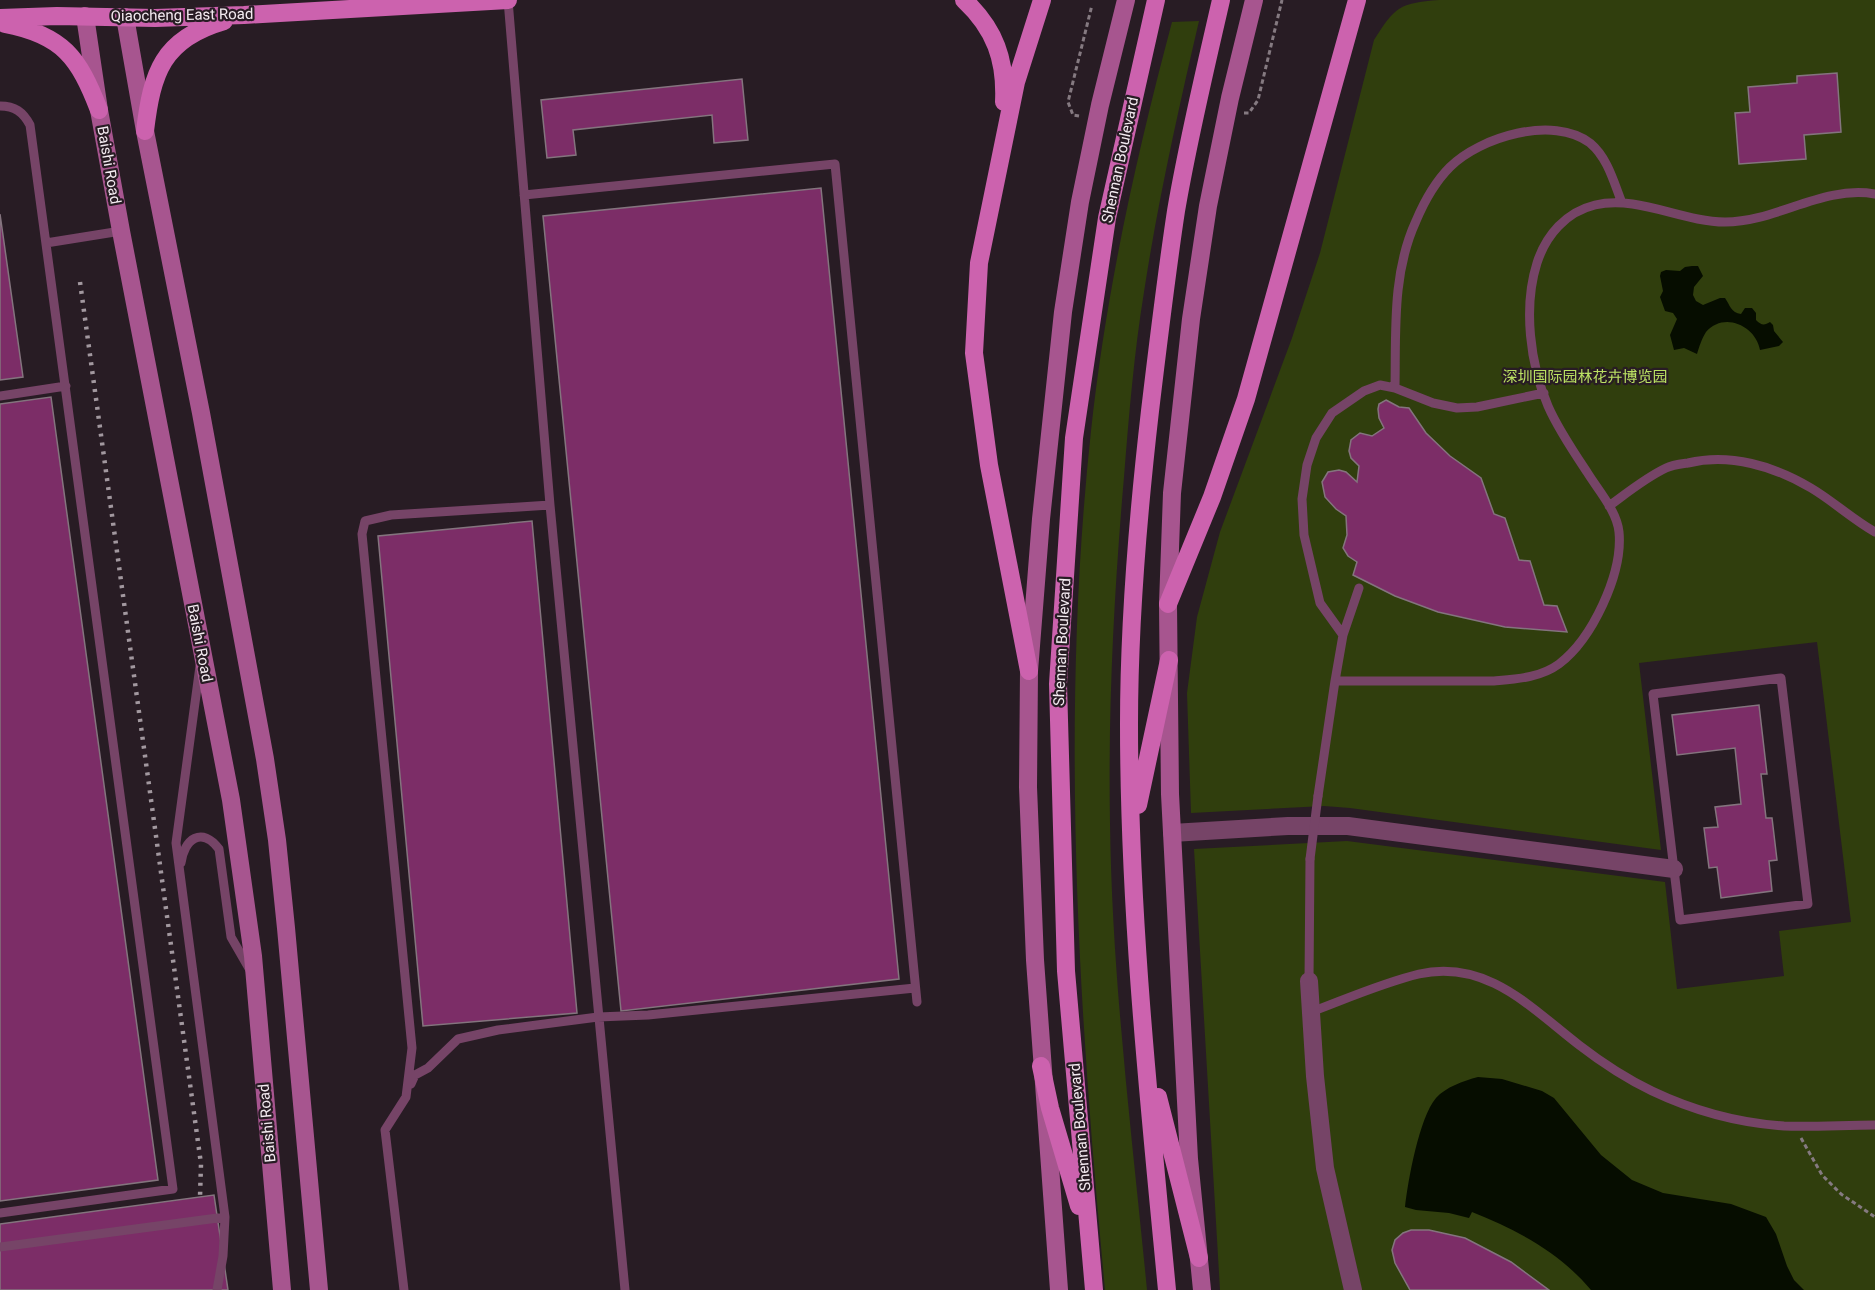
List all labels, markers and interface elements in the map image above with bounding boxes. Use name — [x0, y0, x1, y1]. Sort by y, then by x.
street label: Qiaocheng East Road — [111, 5, 253, 25]
street label: Shennan Boulevard — [1098, 95, 1142, 225]
street label: Baishi Road — [93, 125, 125, 205]
park label: 深圳国际园林花卉博览园 — [1502, 368, 1668, 386]
street label: Shennan Boulevard — [1050, 577, 1074, 707]
street label: Baishi Road — [184, 603, 216, 683]
street label: Shennan Boulevard — [1065, 1062, 1095, 1192]
street label: Baishi Road — [255, 1083, 279, 1163]

